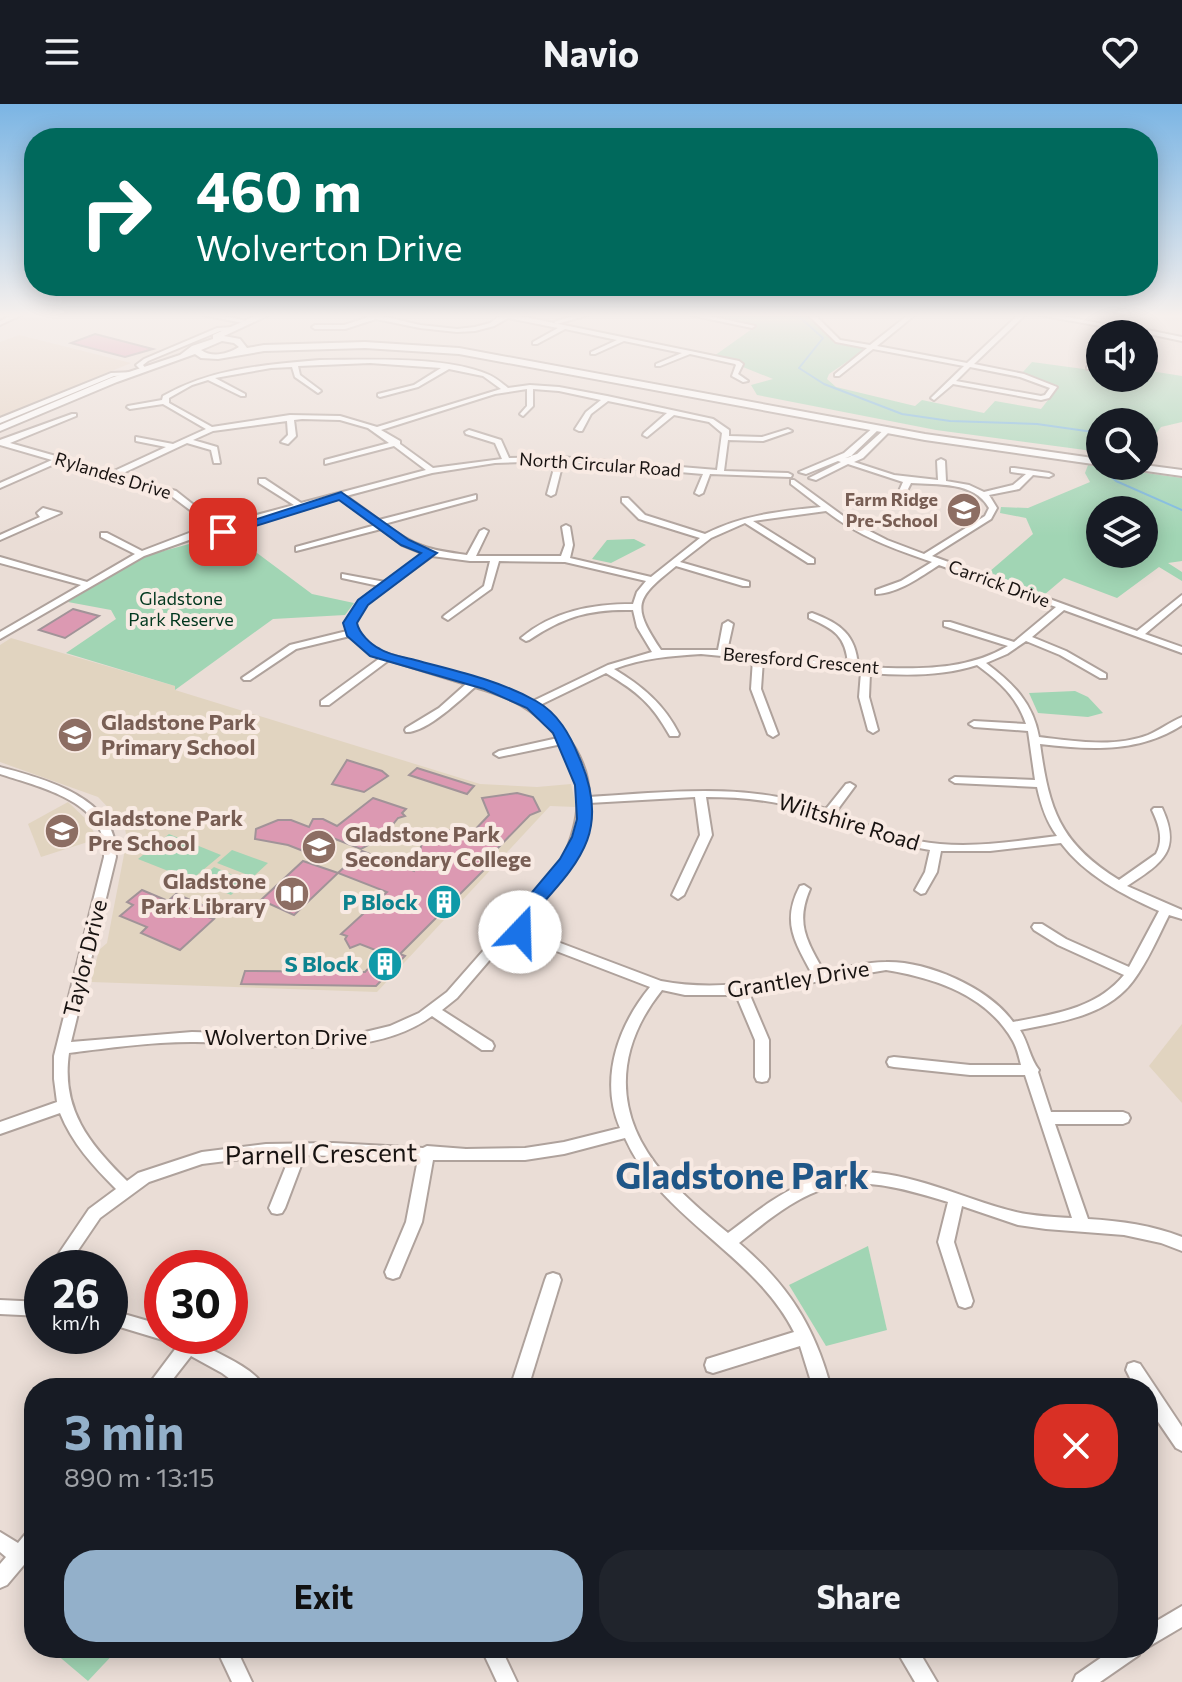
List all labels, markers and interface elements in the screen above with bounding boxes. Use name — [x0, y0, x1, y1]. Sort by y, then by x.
icon: menu — [40, 30, 84, 74]
text: Navio — [543, 30, 639, 74]
icon: heart — [1098, 30, 1142, 74]
text: 460 m — [196, 155, 362, 224]
icon: right — [64, 160, 168, 264]
text: Wolverton Drive — [196, 224, 463, 268]
map controls — [1086, 320, 1158, 568]
button: sound — [1086, 320, 1158, 392]
button: search — [1086, 408, 1158, 480]
street label: Rylandes Drive — [52, 447, 174, 503]
street label: North Circular Road — [518, 447, 682, 481]
place label: Farm Ridge Pre-School — [845, 488, 938, 531]
school or university icon: Farm Ridge Pre-School — [945, 491, 983, 529]
button: layers — [1086, 496, 1158, 568]
pin — [189, 498, 257, 566]
icon: arrive — [201, 510, 245, 554]
street label: Carrick Drive — [946, 555, 1053, 612]
park label: Gladstone Park Reserve — [128, 587, 234, 630]
street label: Beresford Crescent — [722, 642, 880, 678]
place label: Gladstone Park Primary School — [101, 708, 256, 760]
school or university icon: Gladstone Park Primary School — [56, 716, 94, 754]
street label: Wiltshire Road — [775, 787, 923, 856]
place label: Gladstone Park Pre School — [88, 804, 243, 856]
school or university icon: Gladstone Park Pre School — [43, 812, 81, 850]
place label: Gladstone Park Secondary College — [345, 820, 531, 872]
school or university icon: Gladstone Park Secondary College — [300, 828, 338, 866]
place label: Gladstone Park Library — [141, 867, 266, 919]
library icon: Gladstone Park Library — [273, 875, 311, 913]
building icon: P Block — [425, 883, 463, 921]
place label: P Block — [343, 888, 418, 915]
position arrow — [478, 890, 562, 974]
street label: Taylor Drive — [57, 897, 112, 1019]
building icon: S Block — [366, 945, 404, 983]
place label: S Block — [285, 950, 359, 977]
street label: Grantley Drive — [725, 954, 871, 1003]
street label: Wolverton Drive — [205, 1023, 367, 1050]
street label: Parnell Crescent — [224, 1135, 417, 1170]
district label: Gladstone Park — [615, 1152, 869, 1196]
speed limit sign: 30 — [144, 1250, 248, 1354]
text: 26 — [52, 1267, 100, 1316]
text: km/h — [52, 1310, 100, 1334]
text: 3 min — [64, 1401, 184, 1460]
button: close — [1034, 1404, 1118, 1488]
text: 890 m · 13:15 — [64, 1461, 214, 1492]
button: Exit — [64, 1550, 583, 1642]
button: Share — [599, 1550, 1118, 1642]

